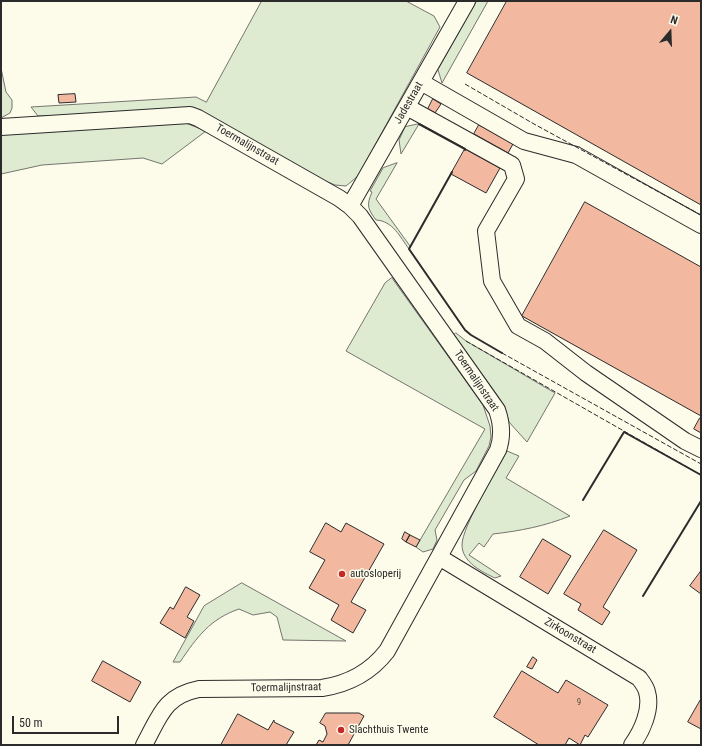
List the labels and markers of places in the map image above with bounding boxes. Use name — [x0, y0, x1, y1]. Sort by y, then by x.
place label: autosloperij — [350, 567, 401, 581]
marker: autosloperij — [337, 569, 347, 579]
place label: Slachthuis Twente — [349, 723, 428, 737]
marker: Slachthuis Twente — [336, 725, 346, 735]

